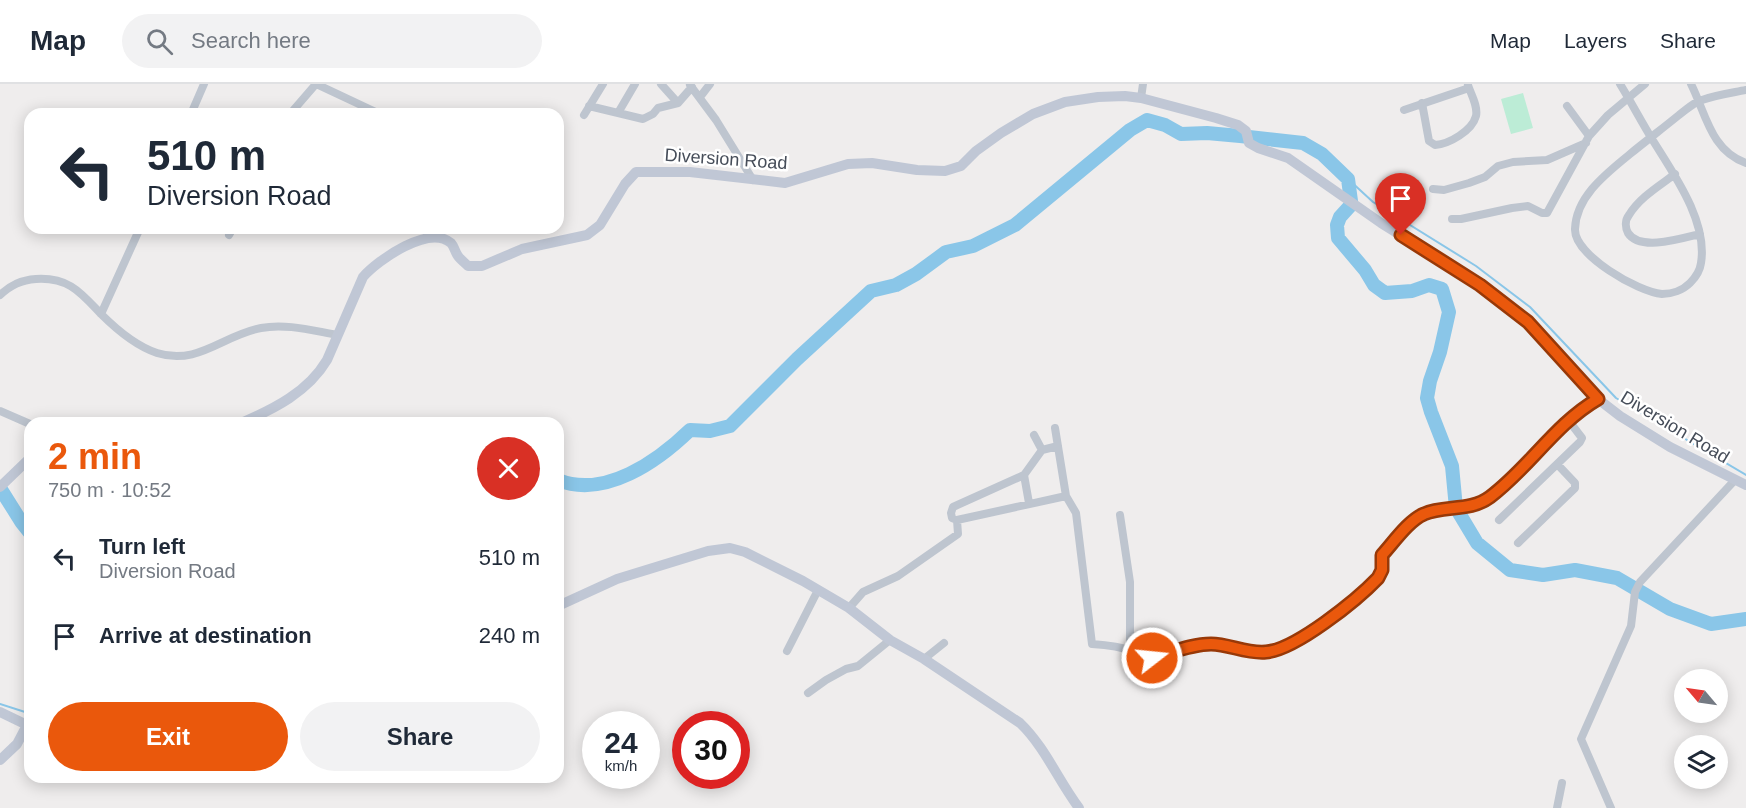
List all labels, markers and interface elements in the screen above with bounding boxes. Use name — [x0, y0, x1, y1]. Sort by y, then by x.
search box — [122, 14, 542, 68]
text: Map — [30, 25, 86, 56]
icon: search — [143, 25, 176, 58]
text: Search here — [191, 28, 311, 53]
text: Map — [1490, 29, 1531, 52]
text: Layers — [1564, 29, 1627, 52]
text: Share — [1660, 29, 1716, 52]
icon: left — [48, 132, 126, 210]
text: 510 m — [147, 132, 266, 179]
street label: Diversion Road — [664, 145, 788, 173]
pin — [1375, 173, 1426, 235]
text: Diversion Road — [147, 181, 332, 211]
icon: arrive — [1384, 182, 1417, 215]
street label: Diversion Road — [1617, 387, 1733, 467]
text: 2 min — [48, 436, 142, 477]
button: close — [477, 437, 540, 500]
text: 750 m · 10:52 — [48, 479, 171, 501]
text: Turn left — [99, 534, 185, 559]
icon: left — [48, 542, 81, 575]
text: 510 m — [479, 545, 540, 570]
text: Diversion Road — [99, 560, 236, 582]
icon: arrive — [48, 620, 81, 653]
text: Arrive at destination — [99, 623, 312, 648]
text: 240 m — [479, 623, 540, 648]
position arrow — [1120, 626, 1184, 690]
north arrow — [1674, 669, 1728, 723]
map controls — [1674, 669, 1728, 789]
button: Exit — [48, 702, 288, 771]
button: Share — [300, 702, 540, 771]
speed limit sign: 30 — [672, 711, 750, 789]
text: 24 — [604, 726, 638, 759]
button: layers — [1674, 735, 1728, 789]
text: km/h — [605, 757, 637, 774]

